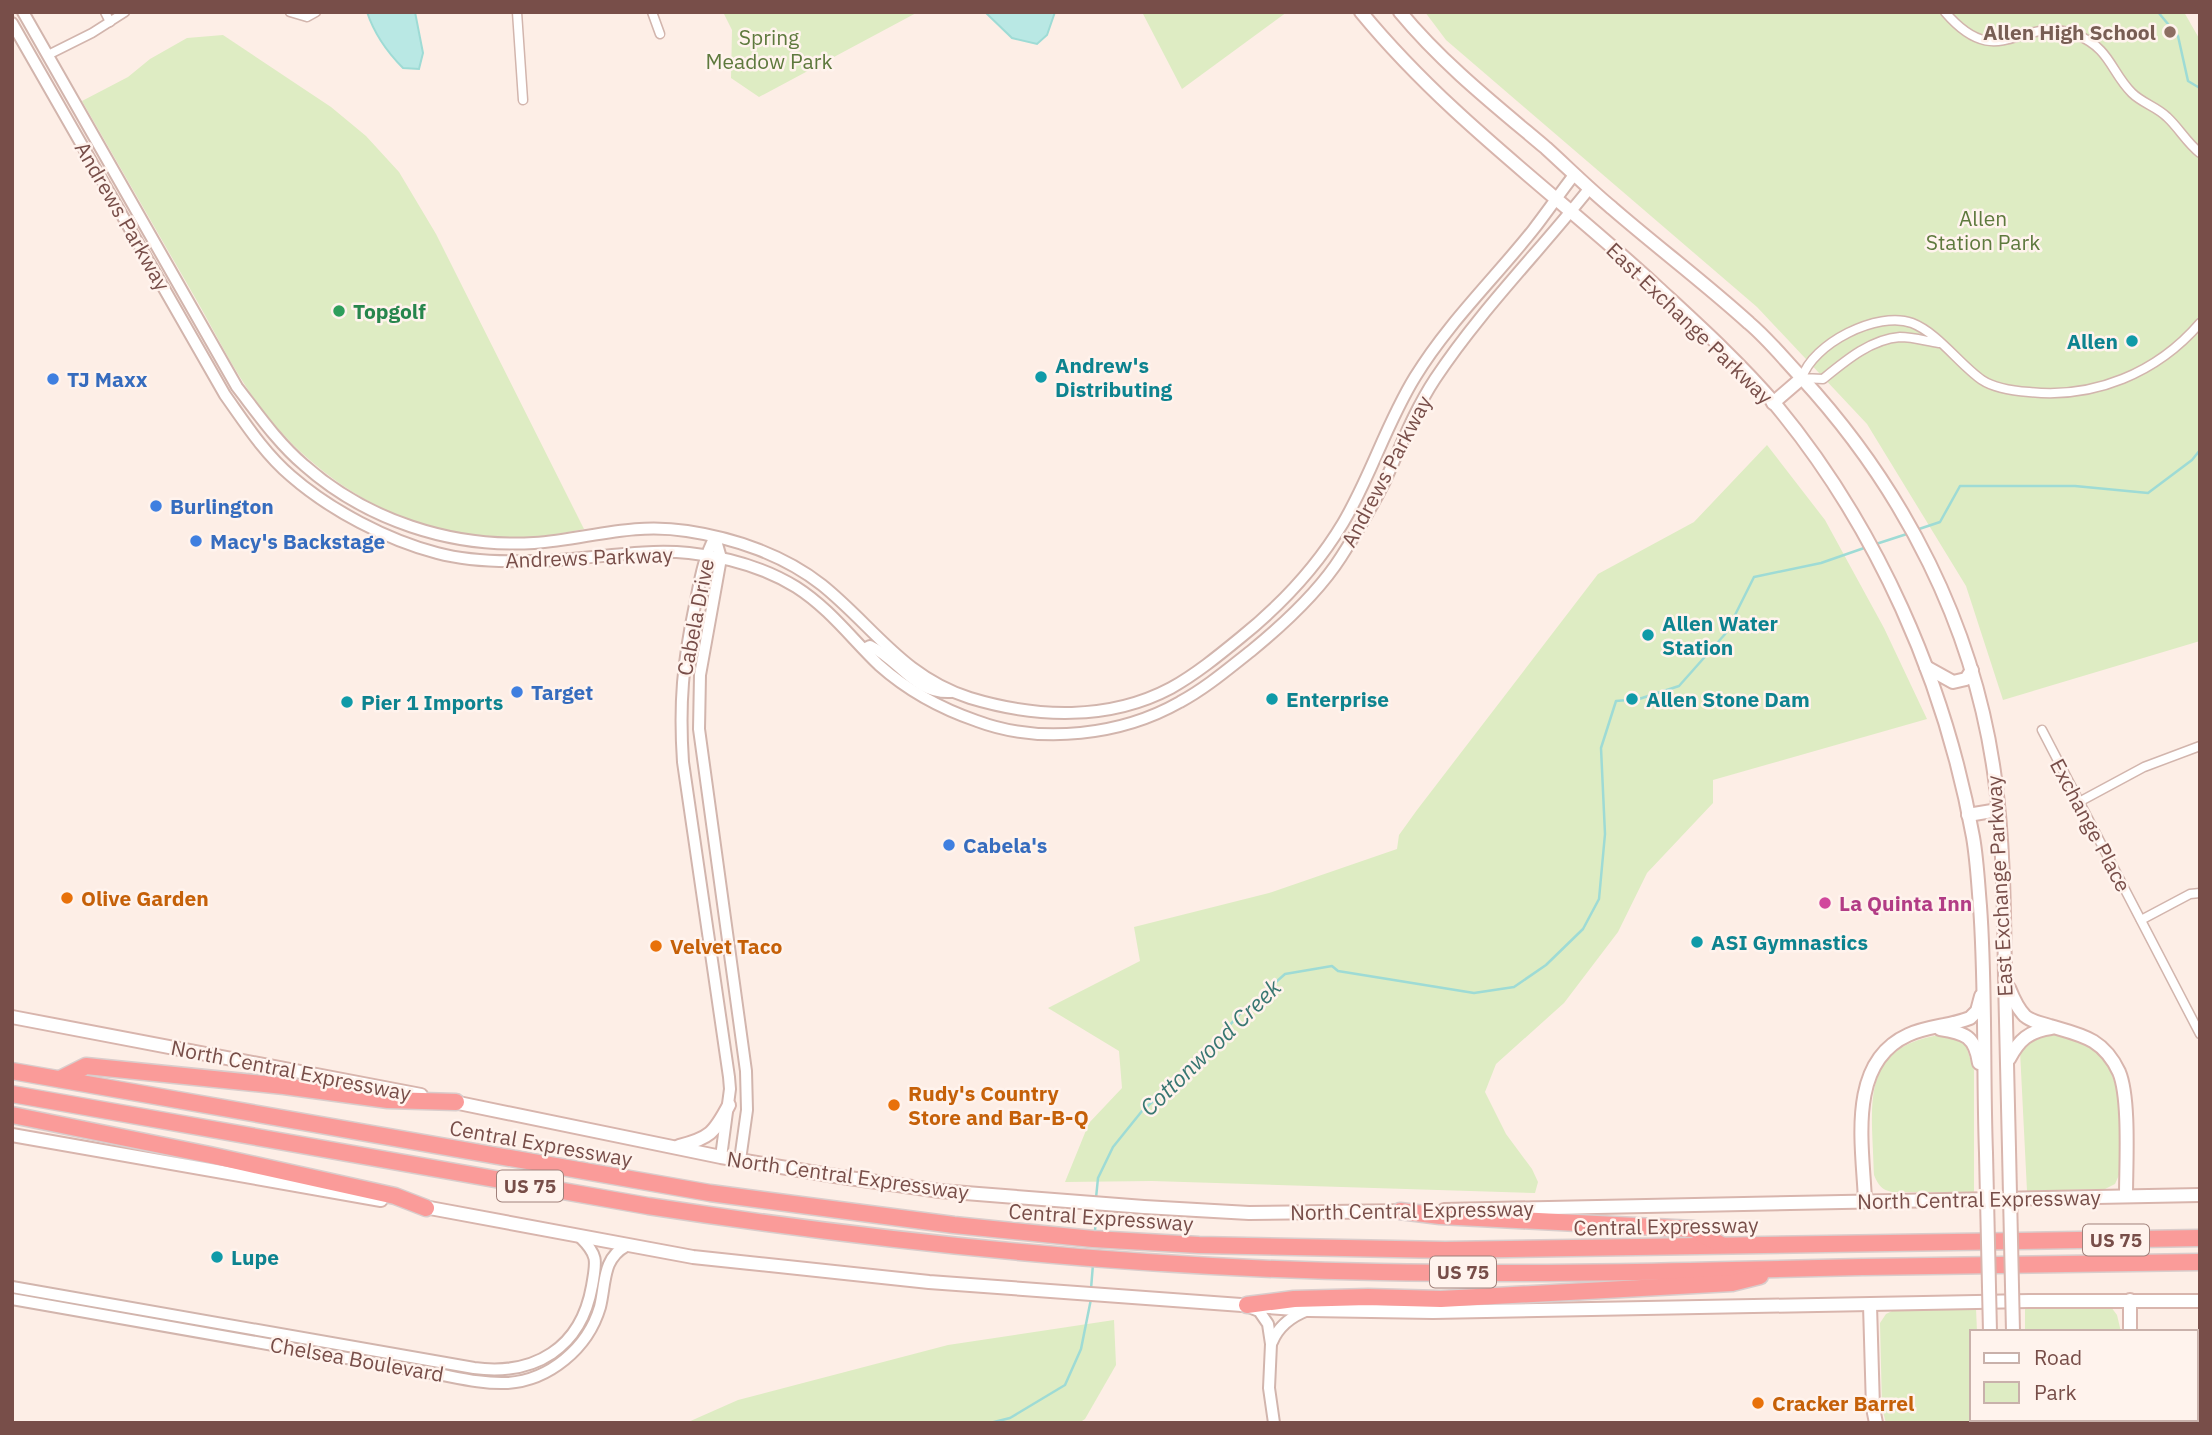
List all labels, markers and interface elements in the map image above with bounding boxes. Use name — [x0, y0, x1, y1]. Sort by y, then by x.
place label: Allen High School — [1983, 18, 2156, 46]
park label: Spring Meadow Park — [705, 23, 833, 75]
marker: Allen High School — [2162, 24, 2178, 40]
street label: Andrews Parkway — [69, 136, 177, 296]
park label: Allen Station Park — [1926, 204, 2040, 256]
street label: East Exchange Parkway — [1601, 236, 1780, 410]
place label: Topgolf — [353, 297, 426, 325]
marker: Topgolf — [331, 303, 347, 319]
place label: Allen — [2067, 327, 2118, 355]
marker: Allen — [2124, 333, 2140, 349]
place label: Andrew's Distributing — [1055, 351, 1172, 403]
place label: TJ Maxx — [67, 365, 148, 393]
marker: Andrew's Distributing — [1033, 369, 1049, 385]
marker: TJ Maxx — [45, 371, 61, 387]
street label: Andrews Parkway — [1334, 390, 1438, 552]
place label: Burlington — [170, 492, 274, 520]
marker: Burlington — [148, 498, 164, 514]
place label: Macy's Backstage — [210, 527, 385, 555]
marker: Macy's Backstage — [188, 533, 204, 549]
street label: Andrews Parkway — [505, 540, 674, 574]
street label: Cabela Drive — [670, 556, 720, 678]
place label: Allen Water Station — [1662, 609, 1779, 661]
marker: Allen Water Station — [1640, 627, 1656, 643]
place label: Target — [531, 678, 593, 706]
marker: Target — [509, 684, 525, 700]
place label: Enterprise — [1286, 685, 1389, 713]
place label: Allen Stone Dam — [1646, 685, 1810, 713]
place label: Pier 1 Imports — [361, 688, 503, 716]
marker: Enterprise — [1264, 691, 1280, 707]
marker: Allen Stone Dam — [1624, 691, 1640, 707]
marker: Pier 1 Imports — [339, 694, 355, 710]
street label: Exchange Place — [2044, 753, 2138, 897]
street label: East Exchange Parkway — [1979, 774, 2019, 997]
place label: Cabela's — [963, 831, 1047, 859]
marker: Cabela's — [941, 837, 957, 853]
place label: Olive Garden — [81, 884, 209, 912]
place label: La Quinta Inn — [1839, 889, 1972, 917]
marker: Olive Garden — [59, 890, 75, 906]
marker: La Quinta Inn — [1817, 895, 1833, 911]
place label: ASI Gymnastics — [1711, 928, 1868, 956]
place label: Velvet Taco — [670, 932, 782, 960]
marker: ASI Gymnastics — [1689, 934, 1705, 950]
marker: Velvet Taco — [648, 938, 664, 954]
water label: Cottonwood Creek — [1133, 971, 1288, 1122]
street label: North Central Expressway — [169, 1033, 414, 1107]
place label: Rudy's Country Store and Bar-B-Q — [908, 1079, 1089, 1131]
marker: Rudy's Country Store and Bar-B-Q — [886, 1097, 902, 1113]
street label: Central Expressway — [447, 1113, 635, 1173]
street label: North Central Expressway — [725, 1144, 971, 1206]
road number: US 75 — [497, 1170, 563, 1202]
street label: North Central Expressway — [1857, 1183, 2102, 1215]
street label: North Central Expressway — [1290, 1194, 1535, 1226]
street label: Central Expressway — [1008, 1197, 1195, 1237]
street label: Central Expressway — [1573, 1210, 1759, 1242]
road number: US 75 — [2083, 1224, 2149, 1256]
place label: Lupe — [231, 1243, 279, 1271]
marker: Lupe — [209, 1249, 225, 1265]
road number: US 75 — [1430, 1256, 1496, 1288]
street label: Chelsea Boulevard — [268, 1330, 446, 1388]
legend — [1970, 1330, 2198, 1421]
text: Road — [2034, 1343, 2082, 1371]
text: Park — [2034, 1378, 2077, 1406]
place label: Cracker Barrel — [1772, 1389, 1914, 1417]
marker: Cracker Barrel — [1750, 1395, 1766, 1411]

